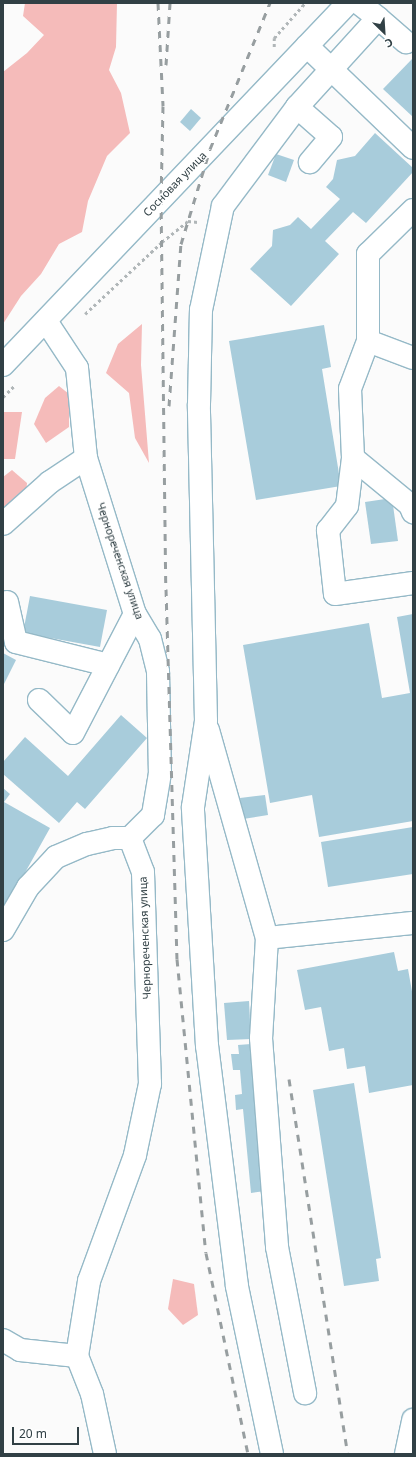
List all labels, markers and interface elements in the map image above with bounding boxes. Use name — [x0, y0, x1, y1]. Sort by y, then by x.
north arrow — [364, 12, 404, 52]
text: С — [383, 35, 396, 52]
street label: Сосновая улица — [141, 149, 209, 219]
street label: Чернореченская улица — [94, 501, 146, 621]
street label: Чернореченская улица — [136, 876, 154, 1000]
scale bar — [14, 1419, 81, 1445]
text: 20 m — [19, 1425, 47, 1442]

